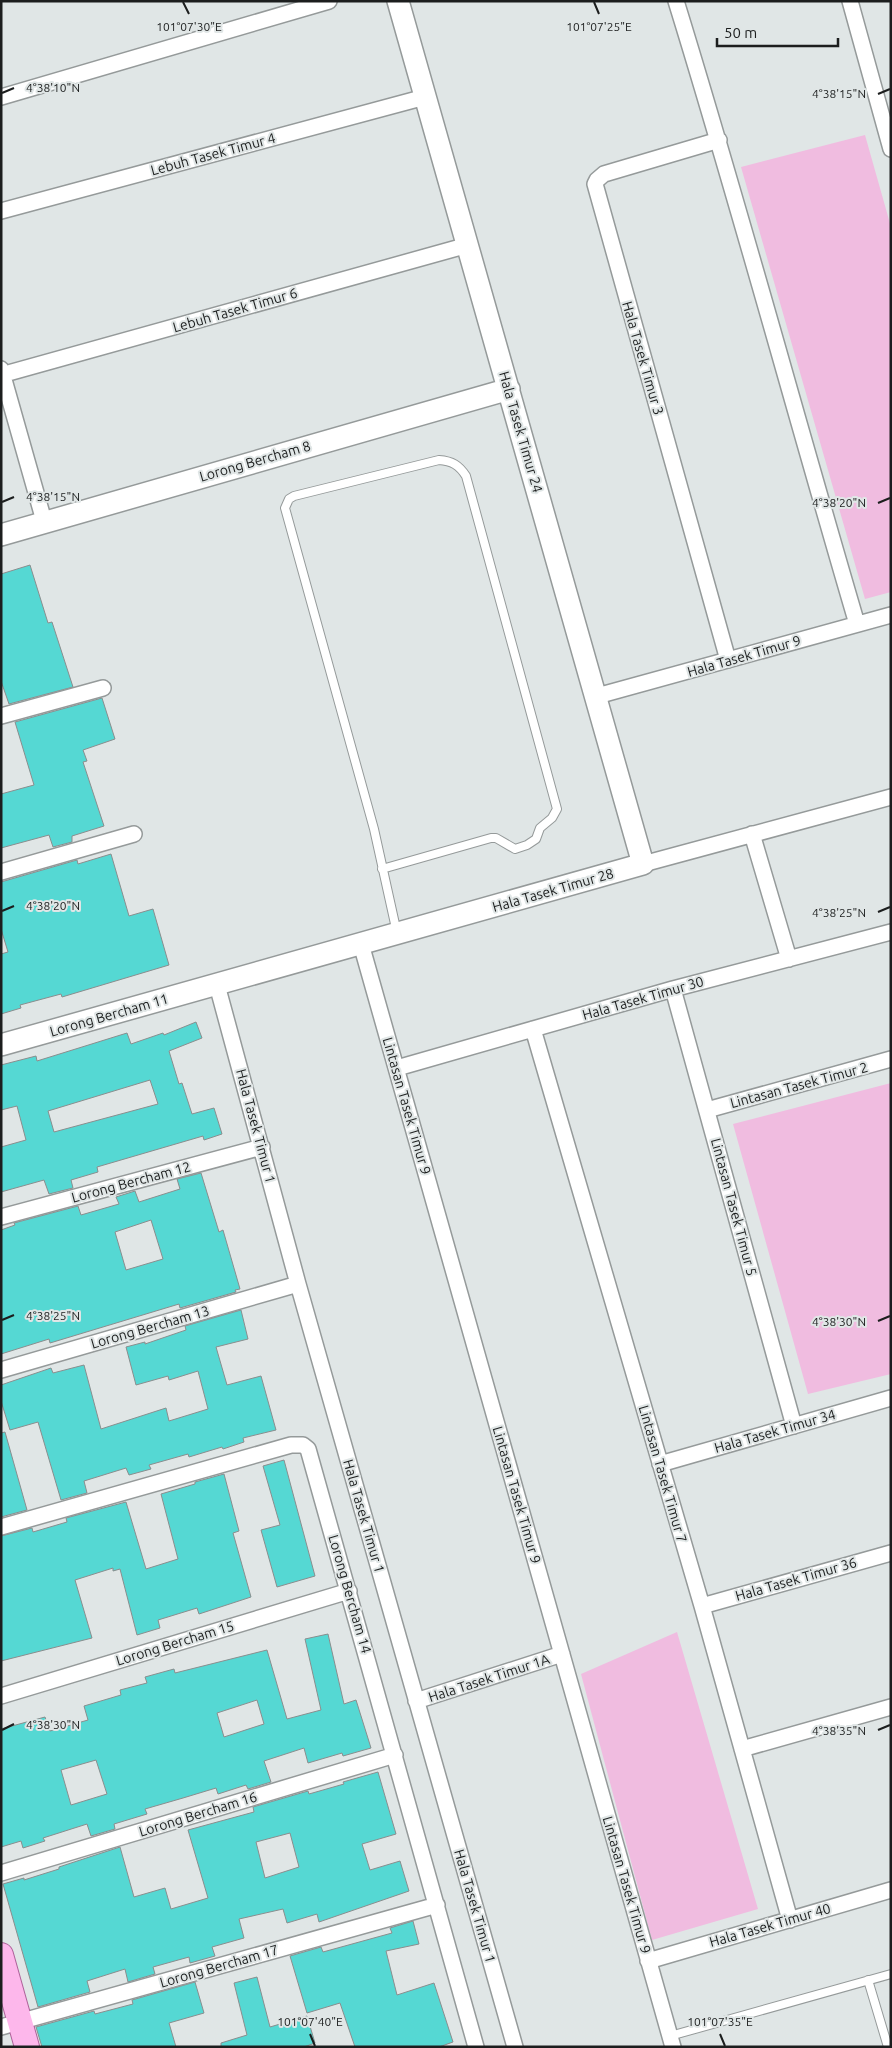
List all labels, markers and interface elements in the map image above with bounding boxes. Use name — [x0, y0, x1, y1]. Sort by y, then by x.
scale bar — [717, 15, 838, 47]
text: 101°07'30"E — [156, 20, 222, 33]
text: 101°07'25"E — [566, 20, 632, 33]
text: 50 m — [724, 24, 757, 41]
text: 4°38'10"N — [26, 81, 80, 94]
text: 4°38'15"N — [812, 87, 866, 100]
street label: Lebuh Tasek Timur 4 — [149, 130, 277, 178]
street label: Lebuh Tasek Timur 6 — [171, 285, 299, 335]
street label: Hala Tasek Timur 3 — [619, 299, 667, 417]
street label: Hala Tasek Timur 24 — [496, 369, 546, 495]
street label: Lorong Bercham 8 — [198, 437, 313, 485]
text: 4°38'15"N — [26, 490, 80, 503]
text: 4°38'20"N — [812, 496, 866, 509]
street label: Hala Tasek Timur 9 — [685, 632, 803, 680]
street label: Hala Tasek Timur 28 — [490, 865, 616, 915]
text: 4°38'20"N — [26, 899, 80, 912]
text: 4°38'25"N — [812, 906, 866, 919]
street label: Hala Tasek Timur 30 — [580, 973, 706, 1023]
street label: Lorong Bercham 11 — [48, 990, 170, 1040]
street label: Lintasan Tasek Timur 9 — [380, 1035, 434, 1177]
street label: Lintasan Tasek Timur 2 — [728, 1059, 870, 1111]
street label: Hala Tasek Timur 1 — [233, 1067, 279, 1185]
street label: Lintasan Tasek Timur 5 — [708, 1136, 760, 1278]
street label: Lorong Bercham 12 — [70, 1158, 192, 1206]
street label: Lorong Bercham 13 — [89, 1302, 211, 1352]
text: 4°38'25"N — [26, 1309, 80, 1322]
text: 4°38'30"N — [812, 1315, 866, 1328]
street label: Lintasan Tasek Timur 7 — [636, 1403, 690, 1545]
street label: Hala Tasek Timur 34 — [712, 1406, 838, 1456]
street label: Lintasan Tasek Timur 9 — [490, 1424, 544, 1566]
street label: Hala Tasek Timur 1 — [340, 1457, 388, 1575]
street label: Lorong Bercham 14 — [325, 1533, 375, 1655]
street label: Hala Tasek Timur 36 — [733, 1554, 859, 1604]
street label: Lorong Bercham 15 — [114, 1617, 236, 1669]
street label: Hala Tasek Timur 1A — [426, 1651, 552, 1705]
text: 4°38'30"N — [26, 1718, 80, 1731]
text: 4°38'35"N — [812, 1724, 866, 1737]
street label: Lorong Bercham 16 — [137, 1788, 259, 1840]
street label: Lintasan Tasek Timur 9 — [600, 1814, 654, 1956]
street label: Hala Tasek Timur 1 — [451, 1847, 499, 1965]
street label: Hala Tasek Timur 40 — [707, 1900, 833, 1950]
street label: Lorong Bercham 17 — [158, 1941, 280, 1991]
text: 101°07'40"E — [277, 2015, 343, 2028]
text: 101°07'35"E — [687, 2015, 753, 2028]

